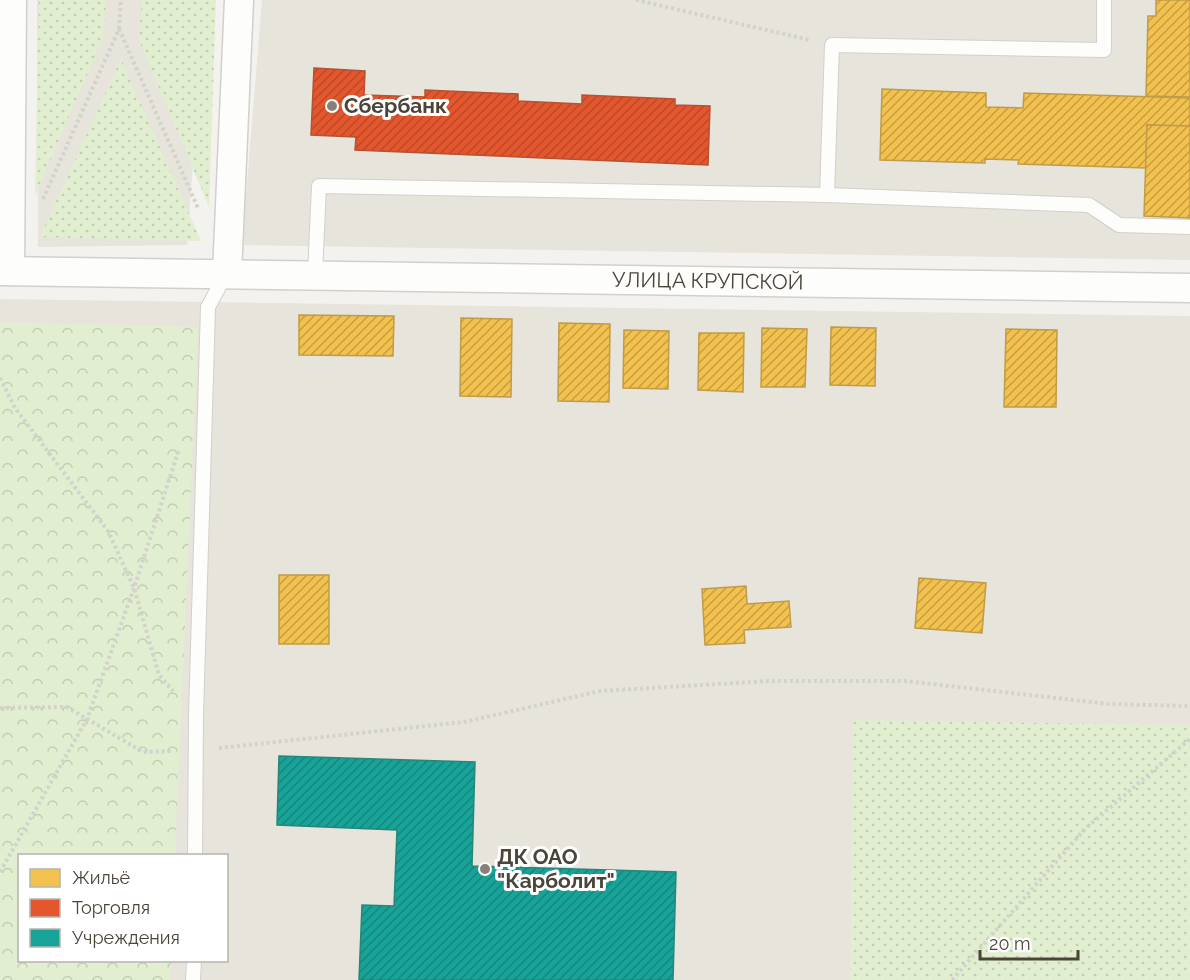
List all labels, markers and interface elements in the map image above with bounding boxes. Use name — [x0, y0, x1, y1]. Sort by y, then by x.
place label: Сбербанк — [344, 93, 447, 118]
marker: Сбербанк — [325, 99, 339, 113]
street label: УЛИЦА КРУПСКОЙ — [612, 267, 804, 294]
place label: ДК ОАО "Карболит" — [497, 844, 615, 893]
legend — [18, 854, 228, 962]
marker: ДК ОАО "Карболит" — [478, 862, 492, 876]
text: Жильё — [72, 867, 130, 888]
text: Торговля — [72, 897, 150, 918]
scale bar — [980, 923, 1078, 961]
text: Учреждения — [72, 927, 180, 948]
text: 20 m — [989, 933, 1031, 954]

